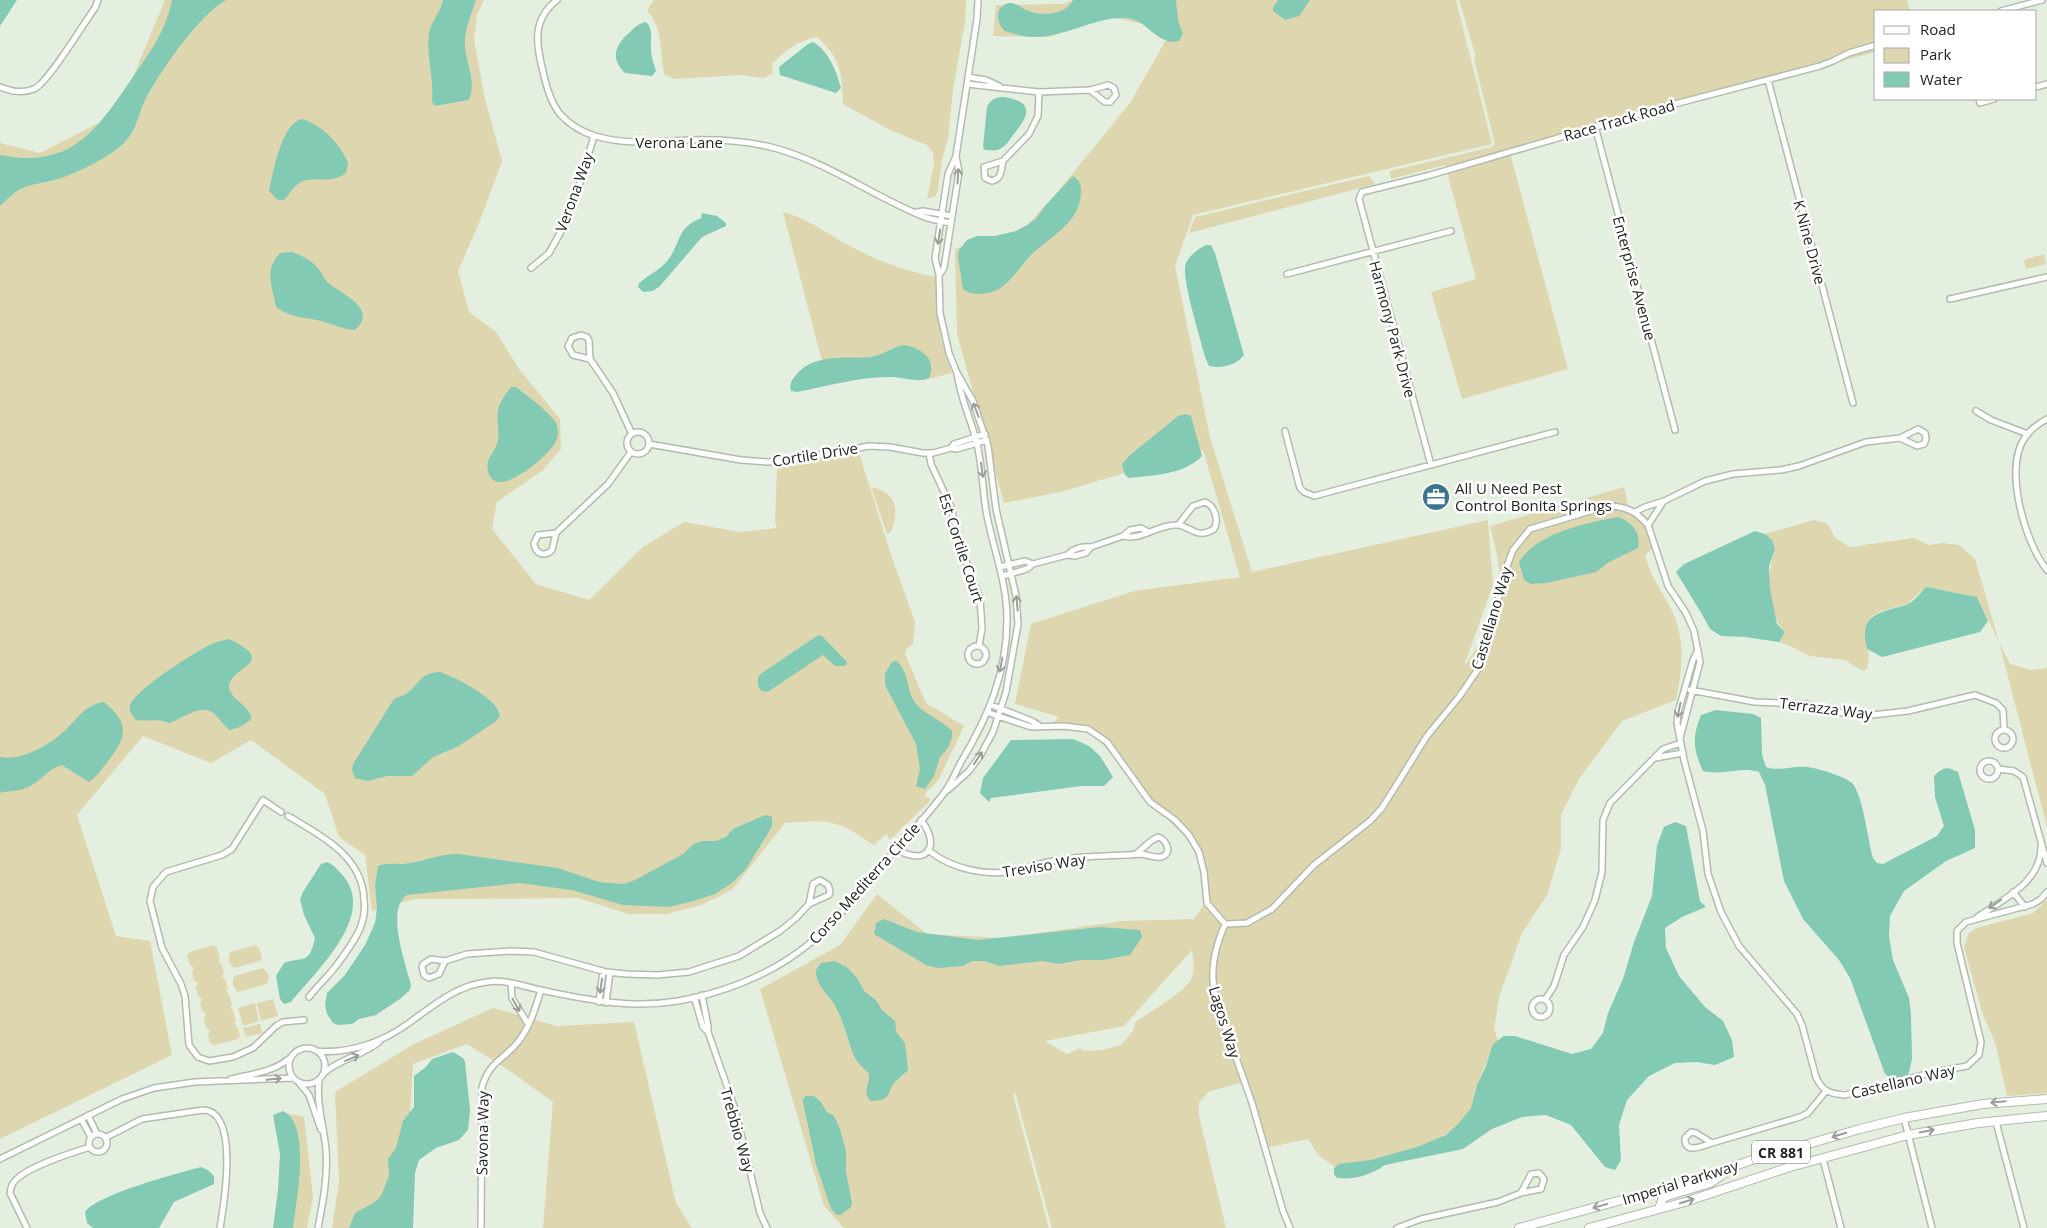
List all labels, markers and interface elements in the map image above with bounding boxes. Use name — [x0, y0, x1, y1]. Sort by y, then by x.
legend — [1874, 10, 2037, 100]
text: Road — [1920, 19, 1956, 39]
text: Park — [1920, 44, 1951, 64]
text: Water — [1920, 69, 1962, 89]
street label: Race Track Road — [1561, 95, 1677, 145]
street label: Verona Lane — [635, 132, 723, 152]
street label: Verona Way — [550, 149, 598, 235]
one-way arrow — [953, 169, 962, 185]
street label: K Nine Drive — [1789, 198, 1831, 286]
street label: Enterprise Avenue — [1609, 213, 1661, 343]
one-way arrow — [933, 229, 943, 245]
street label: Harmony Park Drive — [1365, 258, 1421, 400]
one-way arrow — [971, 403, 980, 419]
street label: Cortile Drive — [771, 437, 859, 471]
one-way arrow — [977, 462, 987, 478]
place label: All U Need Pest Control Bonita Springs — [1455, 478, 1612, 515]
office icon: All U Need Pest Control Bonita Springs — [1421, 482, 1451, 512]
street label: Est Cortile Court — [935, 491, 989, 605]
street label: Castellano Way — [1466, 564, 1516, 672]
one-way arrow — [1012, 595, 1022, 611]
one-way arrow — [996, 656, 1006, 672]
street label: Terrazza Way — [1778, 692, 1874, 724]
one-way arrow — [1674, 701, 1684, 717]
one-way arrow — [973, 751, 983, 765]
street label: Corso Mediterra Circle — [804, 818, 924, 948]
street label: Treviso Way — [1001, 848, 1087, 881]
one-way arrow — [1989, 899, 2003, 909]
one-way arrow — [596, 978, 606, 994]
street label: Lagos Way — [1205, 984, 1246, 1061]
one-way arrow — [511, 997, 521, 1012]
one-way arrow — [344, 1052, 359, 1062]
street label: Castellano Way — [1849, 1059, 1958, 1103]
one-way arrow — [266, 1074, 282, 1084]
street label: Trebbio Way — [716, 1085, 760, 1175]
street label: Savona Way — [471, 1090, 493, 1175]
one-way arrow — [1991, 1098, 2007, 1107]
one-way arrow — [1918, 1126, 1934, 1135]
one-way arrow — [1832, 1130, 1848, 1140]
road number: CR 881 — [1752, 1140, 1810, 1164]
street label: Imperial Parkway — [1619, 1155, 1741, 1209]
one-way arrow — [1679, 1196, 1695, 1206]
one-way arrow — [1592, 1202, 1608, 1211]

